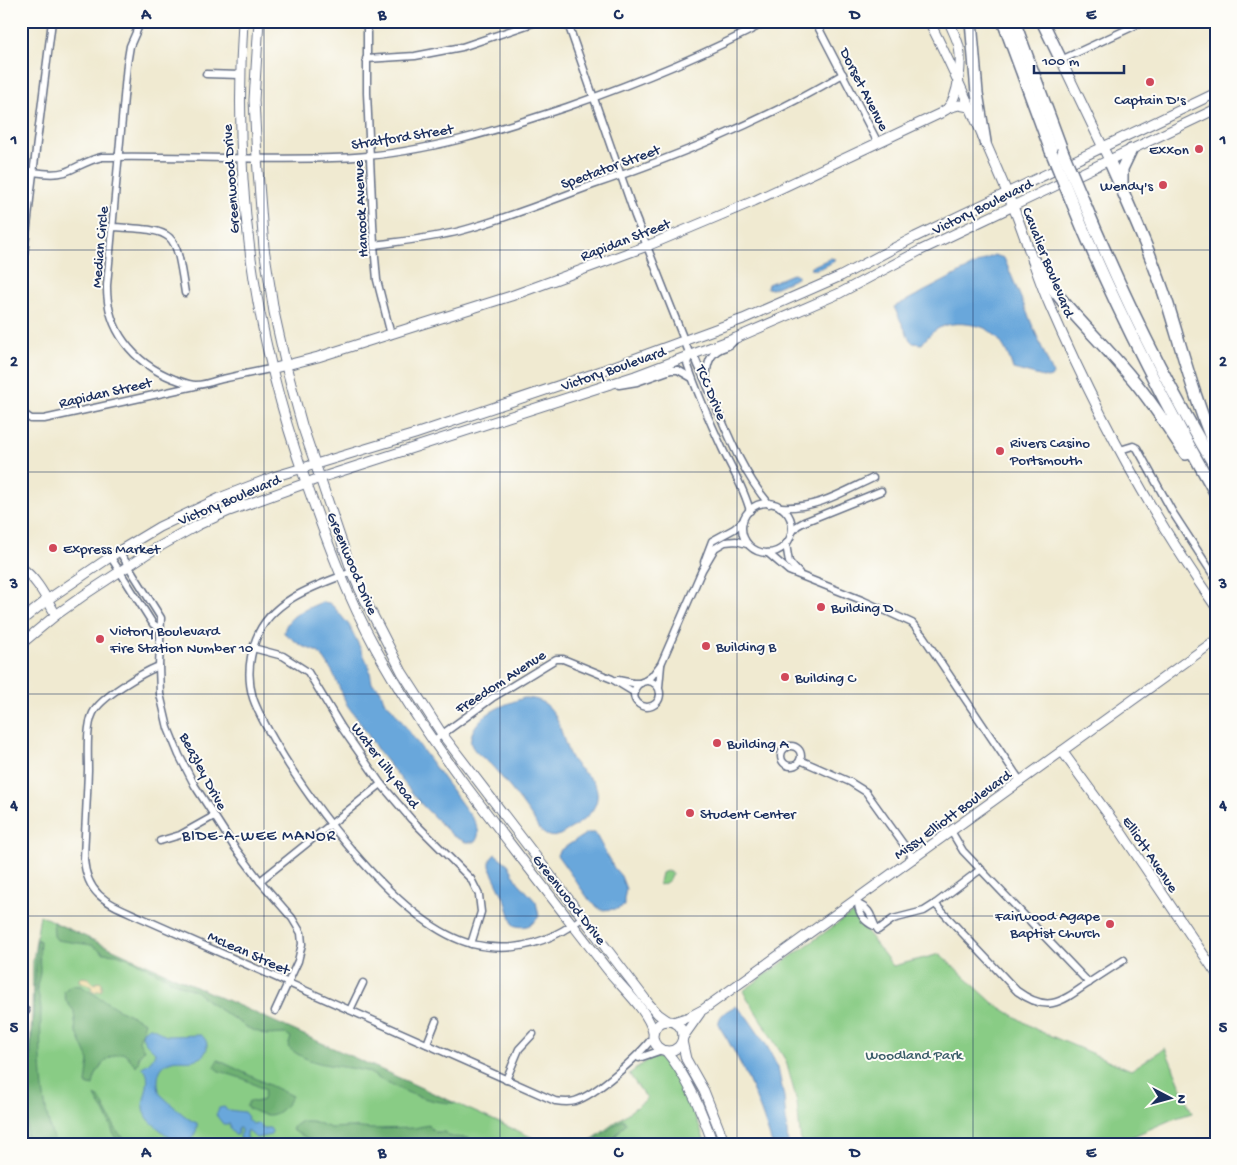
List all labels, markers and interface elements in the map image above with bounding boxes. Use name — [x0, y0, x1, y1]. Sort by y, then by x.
text: A — [140, 7, 152, 26]
text: B — [377, 7, 387, 26]
text: C — [613, 7, 624, 26]
text: D — [848, 7, 861, 26]
text: E — [1086, 7, 1097, 26]
scale bar — [1034, 42, 1124, 74]
street label: Dorset Avenue — [834, 44, 892, 135]
text: 100 m — [1041, 53, 1080, 71]
marker: Captain D's — [1144, 76, 1156, 88]
place label: Captain D's — [1114, 92, 1186, 110]
street label: Stratford Street — [350, 121, 456, 155]
street label: Greenwood Drive — [219, 123, 245, 234]
text: 1 — [10, 132, 17, 151]
text: 1 — [1219, 132, 1226, 151]
street label: Spectator Street — [559, 141, 665, 194]
place label: Exxon — [1149, 142, 1189, 160]
marker: Exxon — [1193, 143, 1205, 155]
street label: Hancock Avenue — [350, 160, 374, 258]
street label: Victory Boulevard — [929, 175, 1037, 240]
place label: Wendy's — [1100, 178, 1153, 196]
marker: Wendy's — [1157, 179, 1169, 191]
street label: Median Circle — [88, 205, 114, 289]
street label: Cavalier Boulevard — [1017, 205, 1078, 322]
street label: Rapidan Street — [578, 215, 675, 266]
street label: Victory Boulevard — [558, 343, 669, 397]
text: 2 — [10, 354, 18, 373]
text: 2 — [1219, 354, 1227, 373]
street label: TCC Drive — [690, 362, 730, 423]
street label: Rapidan Street — [57, 374, 155, 413]
place label: Rivers Casino Portsmouth — [1009, 435, 1090, 470]
marker: Rivers Casino Portsmouth — [994, 445, 1006, 457]
street label: Victory Boulevard — [175, 471, 285, 531]
street label: Greenwood Drive — [321, 510, 381, 618]
place label: Express Market — [63, 541, 162, 559]
marker: Express Market — [47, 542, 59, 554]
text: 3 — [9, 576, 18, 595]
text: 3 — [1218, 576, 1227, 595]
place label: Building D — [830, 600, 894, 618]
marker: Building D — [815, 601, 827, 613]
place label: Victory Boulevard Fire Station Number 10 — [109, 623, 254, 658]
marker: Victory Boulevard Fire Station Number 10 — [94, 633, 106, 645]
place label: Building B — [715, 639, 777, 657]
marker: Building B — [700, 640, 712, 652]
street label: Freedom Avenue — [452, 647, 550, 719]
place label: Building C — [794, 670, 857, 688]
marker: Building C — [779, 671, 791, 683]
street label: Water Lilly Road — [346, 720, 423, 814]
street label: Beazley Drive — [174, 729, 230, 814]
place label: Building A — [726, 736, 790, 754]
marker: Building A — [711, 737, 723, 749]
street label: Missy Elliott Boulevard — [891, 766, 1016, 864]
text: 4 — [9, 798, 18, 817]
text: 4 — [1218, 798, 1227, 817]
place label: Student Center — [700, 806, 797, 824]
marker: Student Center — [684, 807, 696, 819]
street label: Elliott Avenue — [1117, 814, 1182, 897]
district label: BIDE-A-WEE MANOR — [181, 828, 336, 847]
street label: Greenwood Drive — [528, 851, 609, 949]
place label: Fairwood Agape Baptist Church — [994, 908, 1100, 943]
marker: Fairwood Agape Baptist Church — [1104, 918, 1116, 930]
street label: McLean Street — [204, 928, 294, 981]
text: 5 — [10, 1020, 19, 1039]
text: 5 — [1219, 1020, 1228, 1039]
park label: Woodland Park — [866, 1047, 964, 1065]
north arrow — [1144, 1072, 1194, 1122]
text: N — [1172, 1094, 1189, 1105]
text: A — [140, 1145, 152, 1164]
text: B — [377, 1145, 387, 1164]
text: C — [613, 1145, 624, 1164]
text: D — [848, 1145, 861, 1164]
text: E — [1086, 1145, 1097, 1164]

